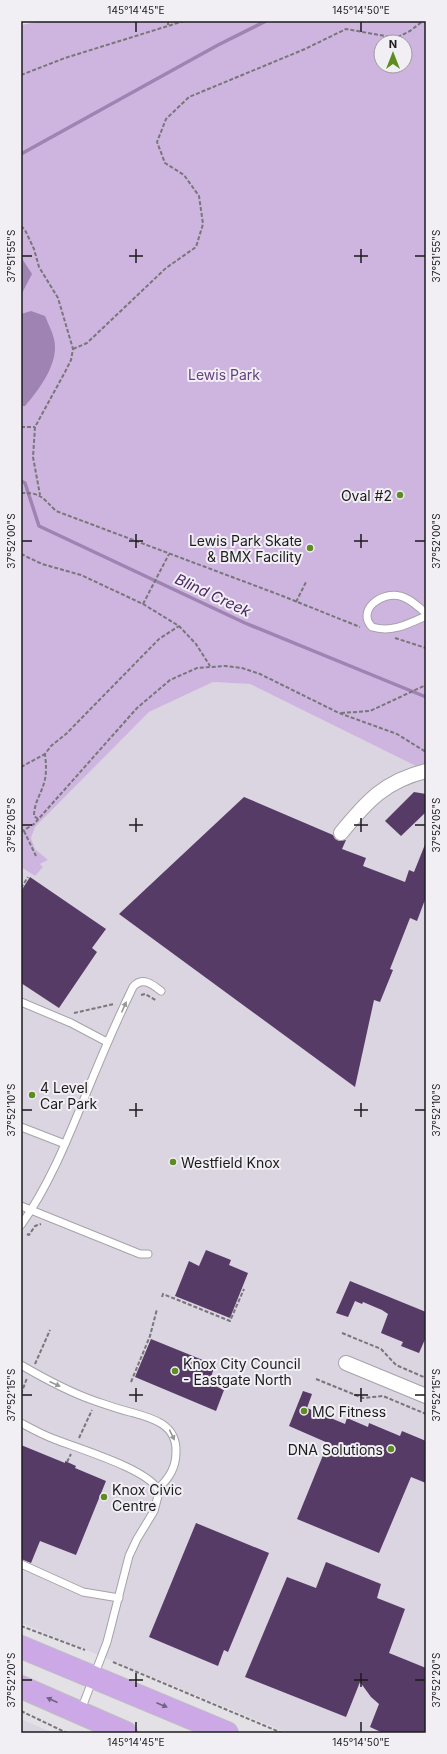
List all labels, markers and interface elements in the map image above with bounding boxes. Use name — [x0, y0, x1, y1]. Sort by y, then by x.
text: 145°14'45"E — [107, 4, 165, 16]
text: 145°14'50"E — [332, 4, 390, 16]
north arrow — [373, 34, 413, 74]
text: N — [389, 37, 397, 51]
text: 37°51'55"S — [5, 230, 17, 282]
text: 37°51'55"S — [430, 230, 442, 282]
park label: Lewis Park — [188, 366, 260, 383]
place label: Oval #2 — [341, 487, 392, 504]
marker: Oval #2 — [395, 490, 405, 500]
text: 37°52'00"S — [5, 513, 17, 569]
text: 37°52'00"S — [430, 513, 442, 569]
place label: Lewis Park Skate & BMX Facility — [189, 532, 302, 565]
marker: Lewis Park Skate & BMX Facility — [305, 543, 315, 553]
water label: Blind Creek — [172, 569, 255, 621]
text: 37°52'05"S — [5, 797, 17, 853]
text: 37°52'05"S — [430, 797, 442, 853]
one-way arrow — [121, 1001, 127, 1012]
place label: 4 Level Car Park — [40, 1079, 98, 1112]
text: 37°52'10"S — [5, 1083, 17, 1137]
text: 37°52'10"S — [430, 1083, 442, 1137]
marker: 4 Level Car Park — [27, 1090, 37, 1100]
place label: Westfield Knox — [181, 1154, 280, 1171]
marker: Westfield Knox — [168, 1157, 178, 1167]
place label: Knox City Council - Eastgate North — [183, 1355, 301, 1388]
marker: Knox City Council - Eastgate North — [170, 1366, 180, 1376]
text: 37°52'15"S — [5, 1369, 17, 1421]
text: 37°52'15"S — [430, 1369, 442, 1421]
one-way arrow — [49, 1381, 61, 1387]
place label: MC Fitness — [312, 1403, 386, 1420]
marker: MC Fitness — [299, 1406, 309, 1416]
one-way arrow — [169, 1429, 175, 1441]
place label: DNA Solutions — [288, 1441, 383, 1458]
marker: DNA Solutions — [386, 1444, 396, 1454]
place label: Knox Civic Centre — [112, 1481, 182, 1514]
marker: Knox Civic Centre — [99, 1492, 109, 1502]
text: 37°52'20"S — [5, 1652, 17, 1708]
text: 37°52'20"S — [430, 1652, 442, 1708]
one-way arrow — [47, 1697, 58, 1703]
one-way arrow — [157, 1703, 169, 1709]
text: 145°14'45"E — [107, 1736, 165, 1748]
text: 145°14'50"E — [332, 1736, 390, 1748]

